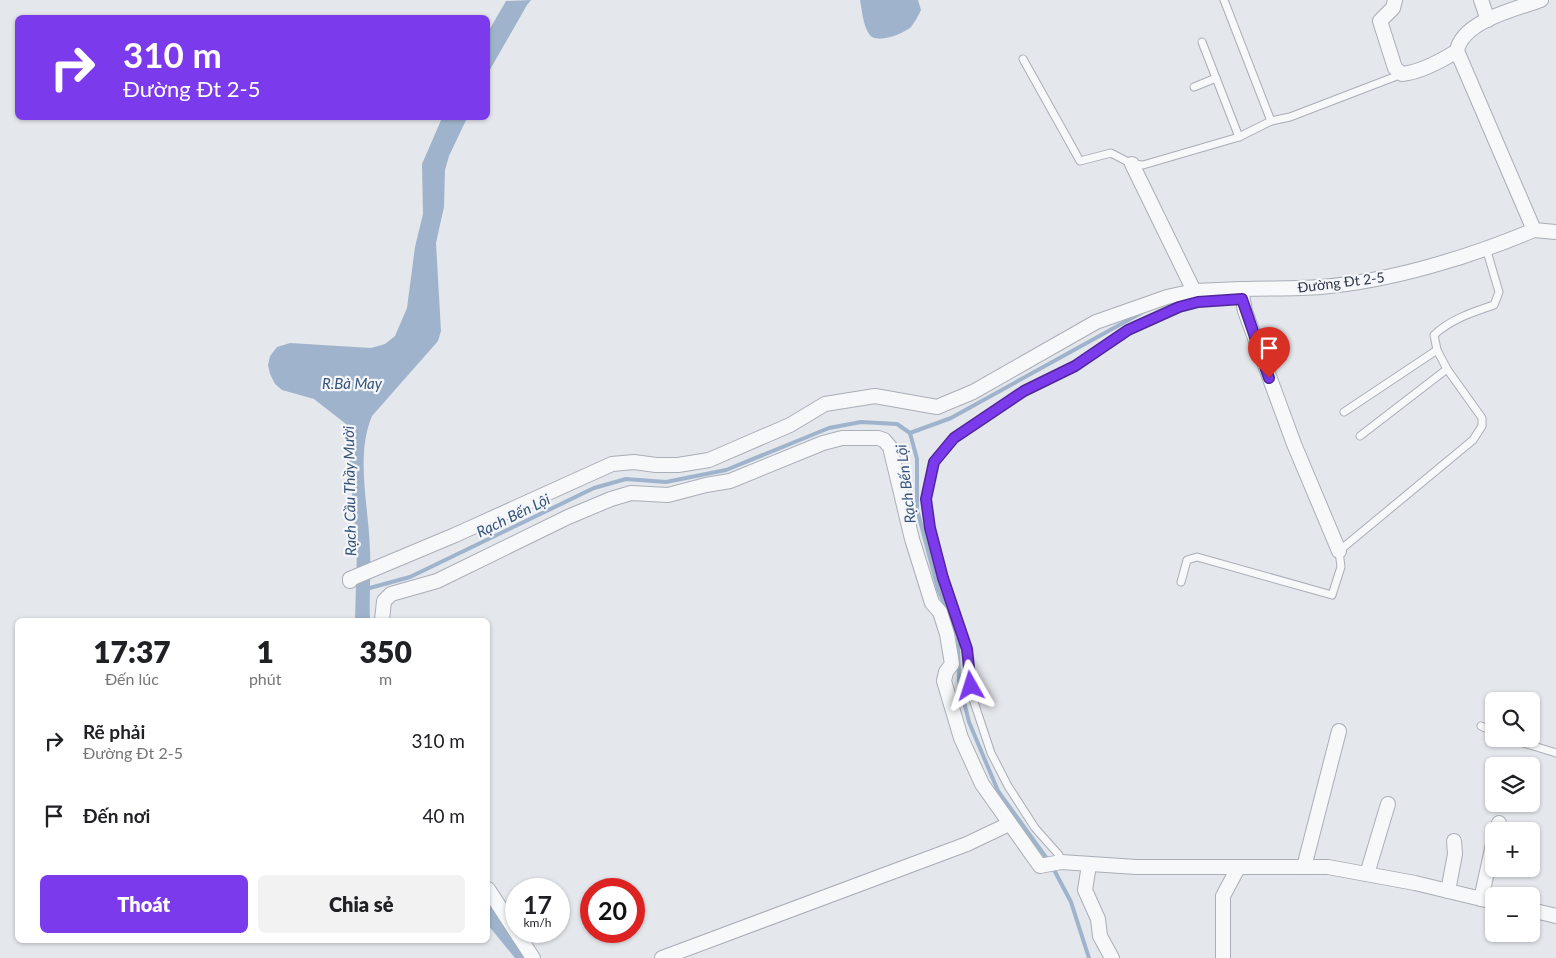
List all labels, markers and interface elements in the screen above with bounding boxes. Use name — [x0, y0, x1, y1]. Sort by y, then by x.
text: 310 m — [123, 33, 222, 75]
icon: right — [40, 35, 105, 100]
text: Đường Đt 2-5 — [123, 75, 260, 102]
street label: Đường Đt 2-5 — [1297, 268, 1385, 296]
pin — [1248, 327, 1290, 378]
icon: arrive — [1255, 334, 1283, 362]
water label: R.Bà May — [322, 374, 383, 392]
water label: Rạch Cầu Thầy Mười — [339, 425, 359, 556]
water label: Rạch Bến Lội — [891, 443, 919, 525]
water label: Rạch Bến Lội — [473, 489, 553, 541]
text: 17:37 — [93, 633, 171, 669]
text: 1 — [256, 633, 274, 669]
text: 350 — [360, 633, 412, 669]
position arrow — [944, 659, 996, 711]
text: Đến lúc — [105, 669, 159, 688]
text: phút — [249, 669, 281, 688]
text: m — [379, 669, 392, 688]
map controls — [1485, 692, 1540, 942]
button: search — [1485, 692, 1540, 747]
text: Rẽ phải — [83, 720, 145, 743]
icon: right — [40, 727, 68, 755]
text: 310 m — [411, 729, 465, 752]
text: Đường Đt 2-5 — [83, 743, 183, 762]
button: layers — [1485, 757, 1540, 812]
icon: arrive — [40, 802, 68, 830]
text: Đến nơi — [83, 804, 150, 827]
text: 40 m — [422, 804, 465, 827]
button: + — [1485, 822, 1540, 877]
button: Thoát — [40, 875, 248, 933]
button: Chia sẻ — [258, 875, 465, 933]
speed limit sign: 20 — [580, 878, 645, 943]
button: − — [1485, 887, 1540, 942]
text: 17 — [523, 889, 552, 919]
text: km/h — [523, 915, 552, 930]

